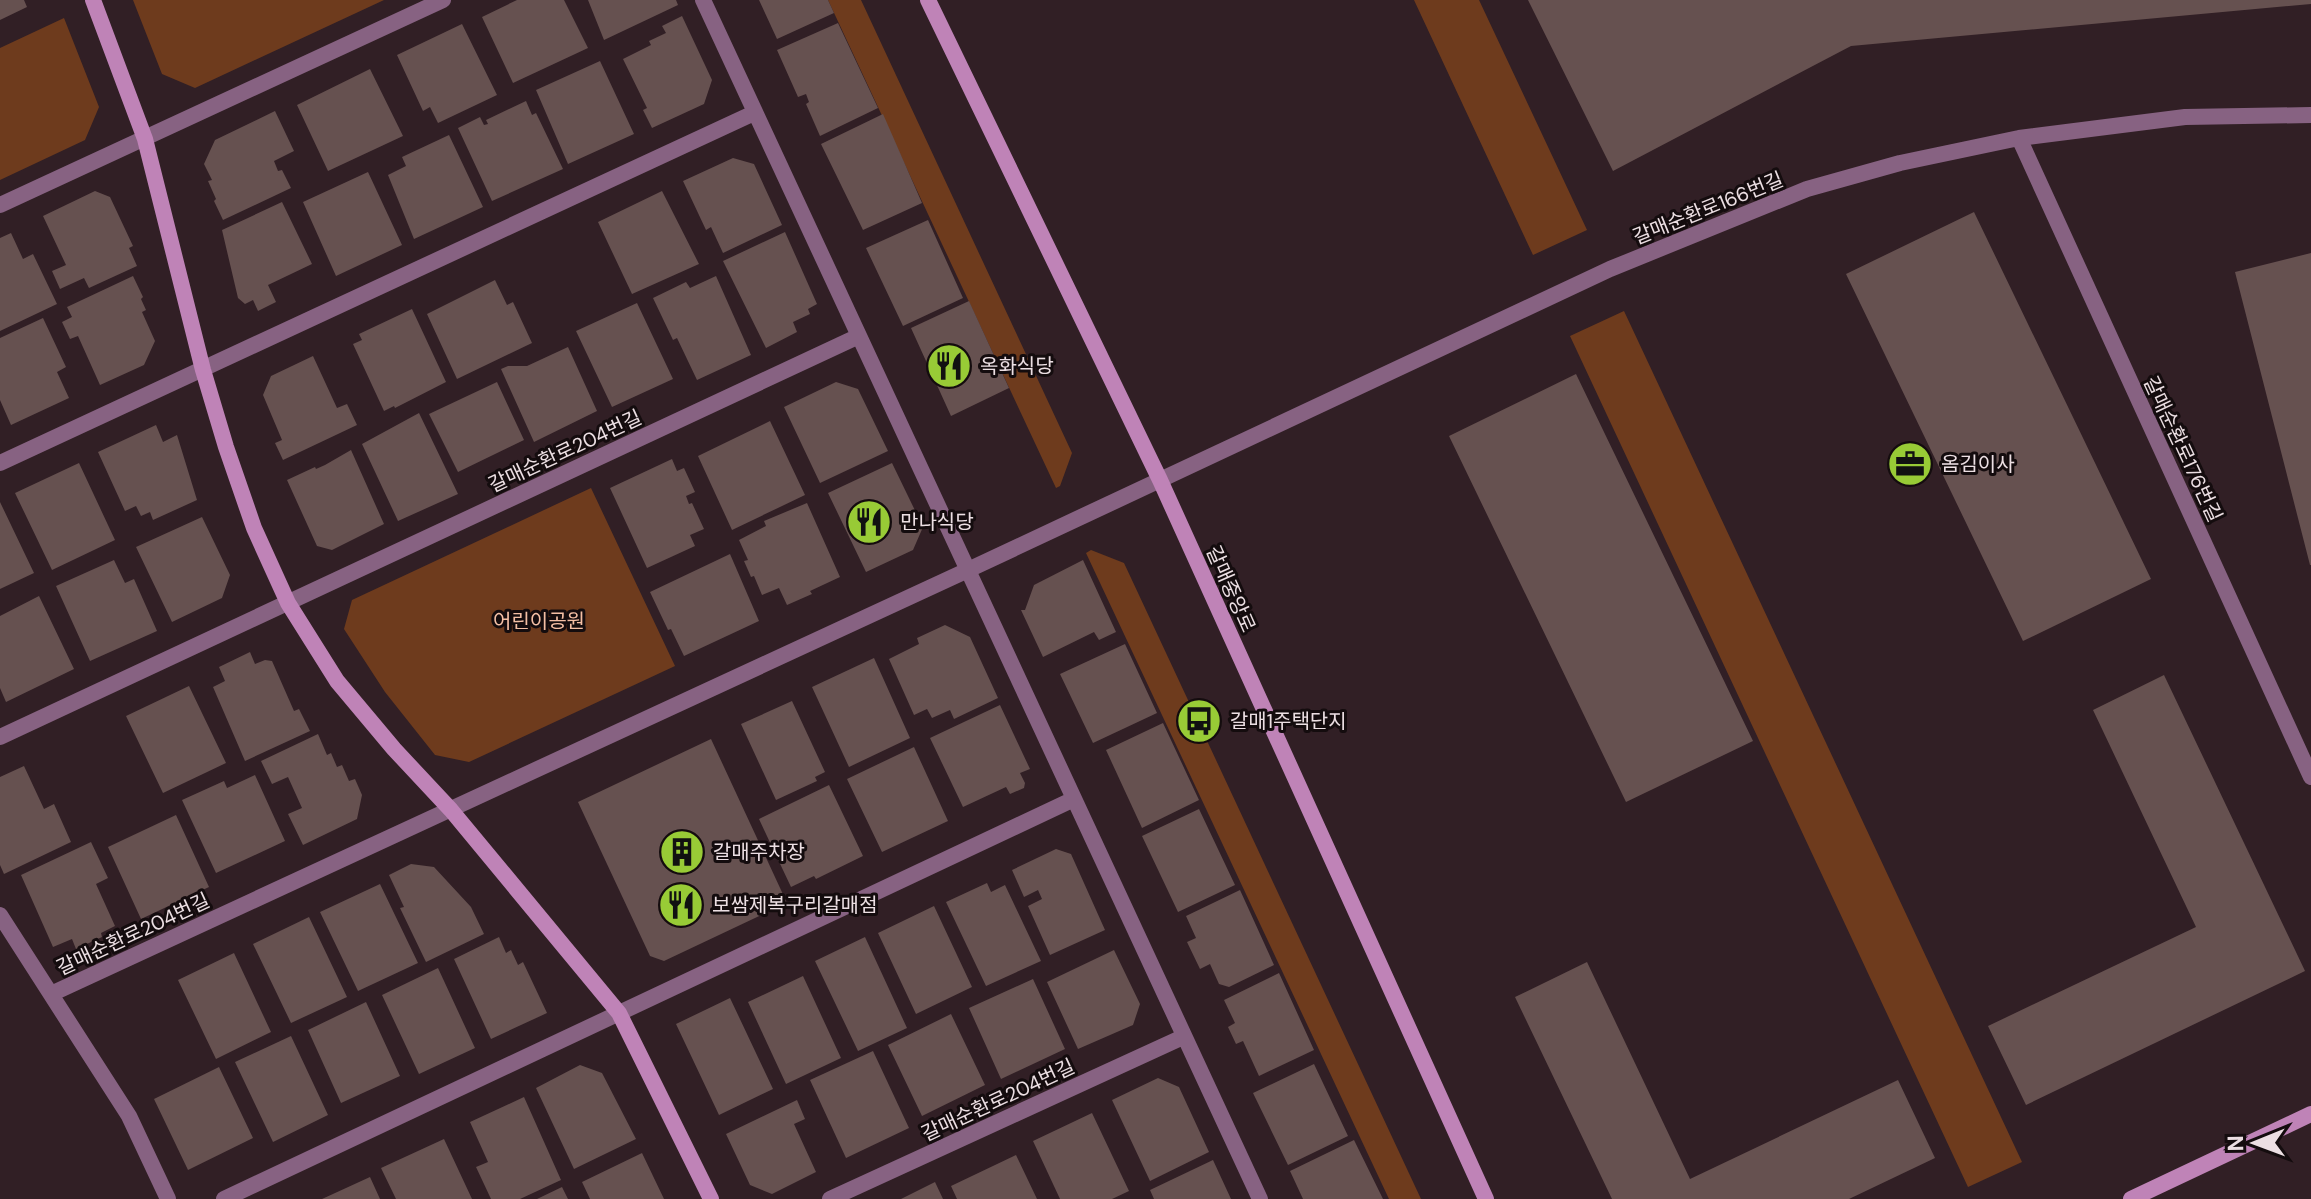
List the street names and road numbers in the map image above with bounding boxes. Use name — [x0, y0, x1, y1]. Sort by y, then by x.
street label: 갈매순환로166번길 — [1629, 166, 1787, 250]
street label: 갈매순환로176번길 — [2138, 372, 2228, 526]
street label: 갈매순환로204번길 — [484, 404, 646, 498]
street label: 갈매중앙로 — [1200, 542, 1262, 636]
street label: 갈매순환로204번길 — [52, 887, 214, 981]
street label: 갈매순환로204번길 — [917, 1053, 1079, 1147]

